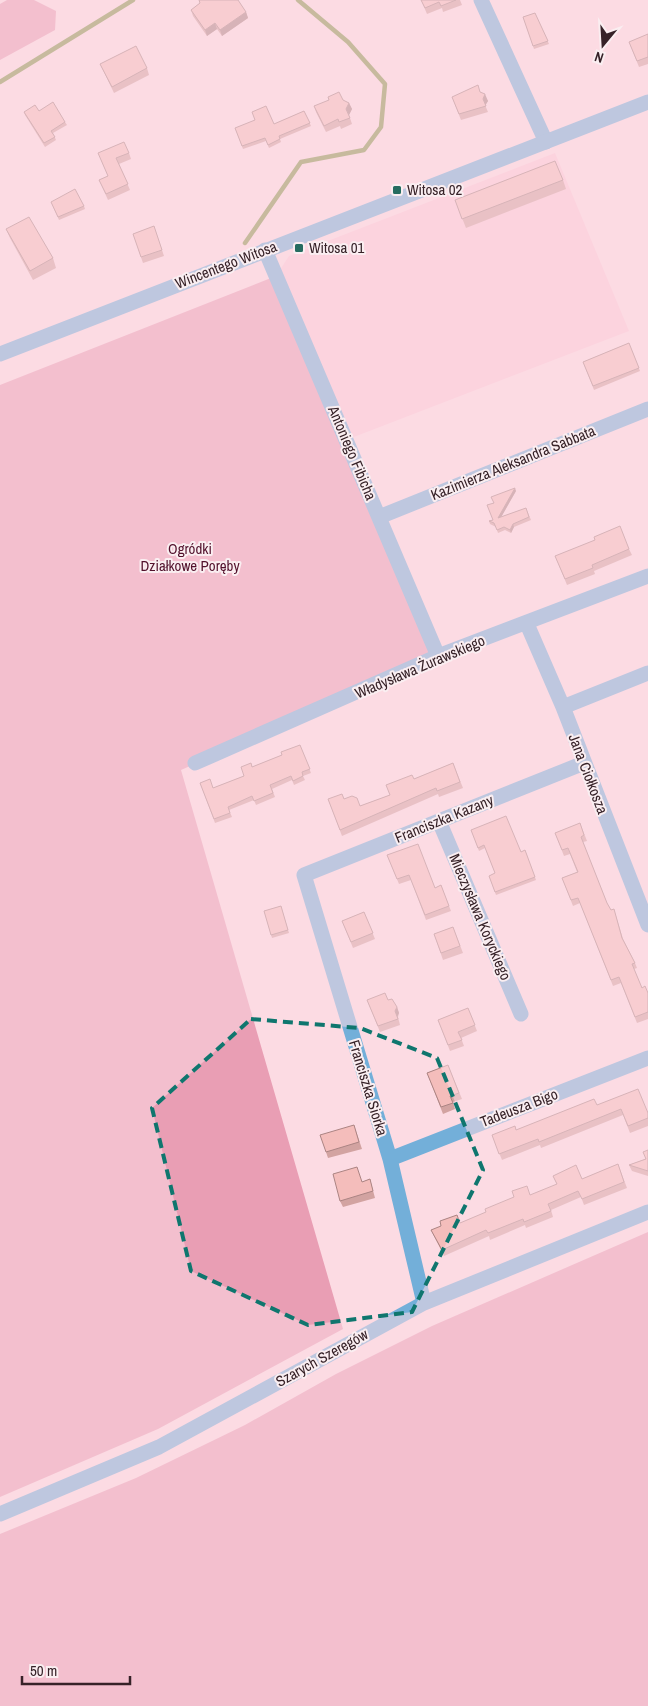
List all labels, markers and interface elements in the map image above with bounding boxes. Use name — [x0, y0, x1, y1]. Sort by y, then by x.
north arrow — [578, 20, 628, 70]
text: N — [592, 48, 606, 67]
place label: Witosa 02 — [407, 179, 463, 200]
marker: Witosa 02 — [391, 184, 403, 196]
street label: Wincentego Witosa — [172, 235, 280, 294]
place label: Witosa 01 — [309, 237, 365, 258]
marker: Witosa 01 — [293, 242, 305, 254]
street label: Antoniego Fibicha — [323, 402, 382, 503]
street label: Kazimierza Aleksandra Sabbata — [427, 420, 598, 505]
park label: Ogródki Działkowe Poręby — [140, 538, 240, 576]
street label: Władysława Żurawskiego — [352, 630, 488, 703]
street label: Jana Ciołkosza — [564, 731, 613, 817]
street label: Franciszka Kazany — [391, 789, 497, 848]
street label: Mieczysława Koryckiego — [444, 850, 517, 983]
street label: Franciszka Siorka — [344, 1037, 393, 1138]
street label: Tadeusza Bigo — [477, 1083, 561, 1132]
street label: Szarych Szeregów — [272, 1323, 372, 1392]
scale bar — [22, 1654, 130, 1686]
text: 50 m — [30, 1660, 57, 1681]

